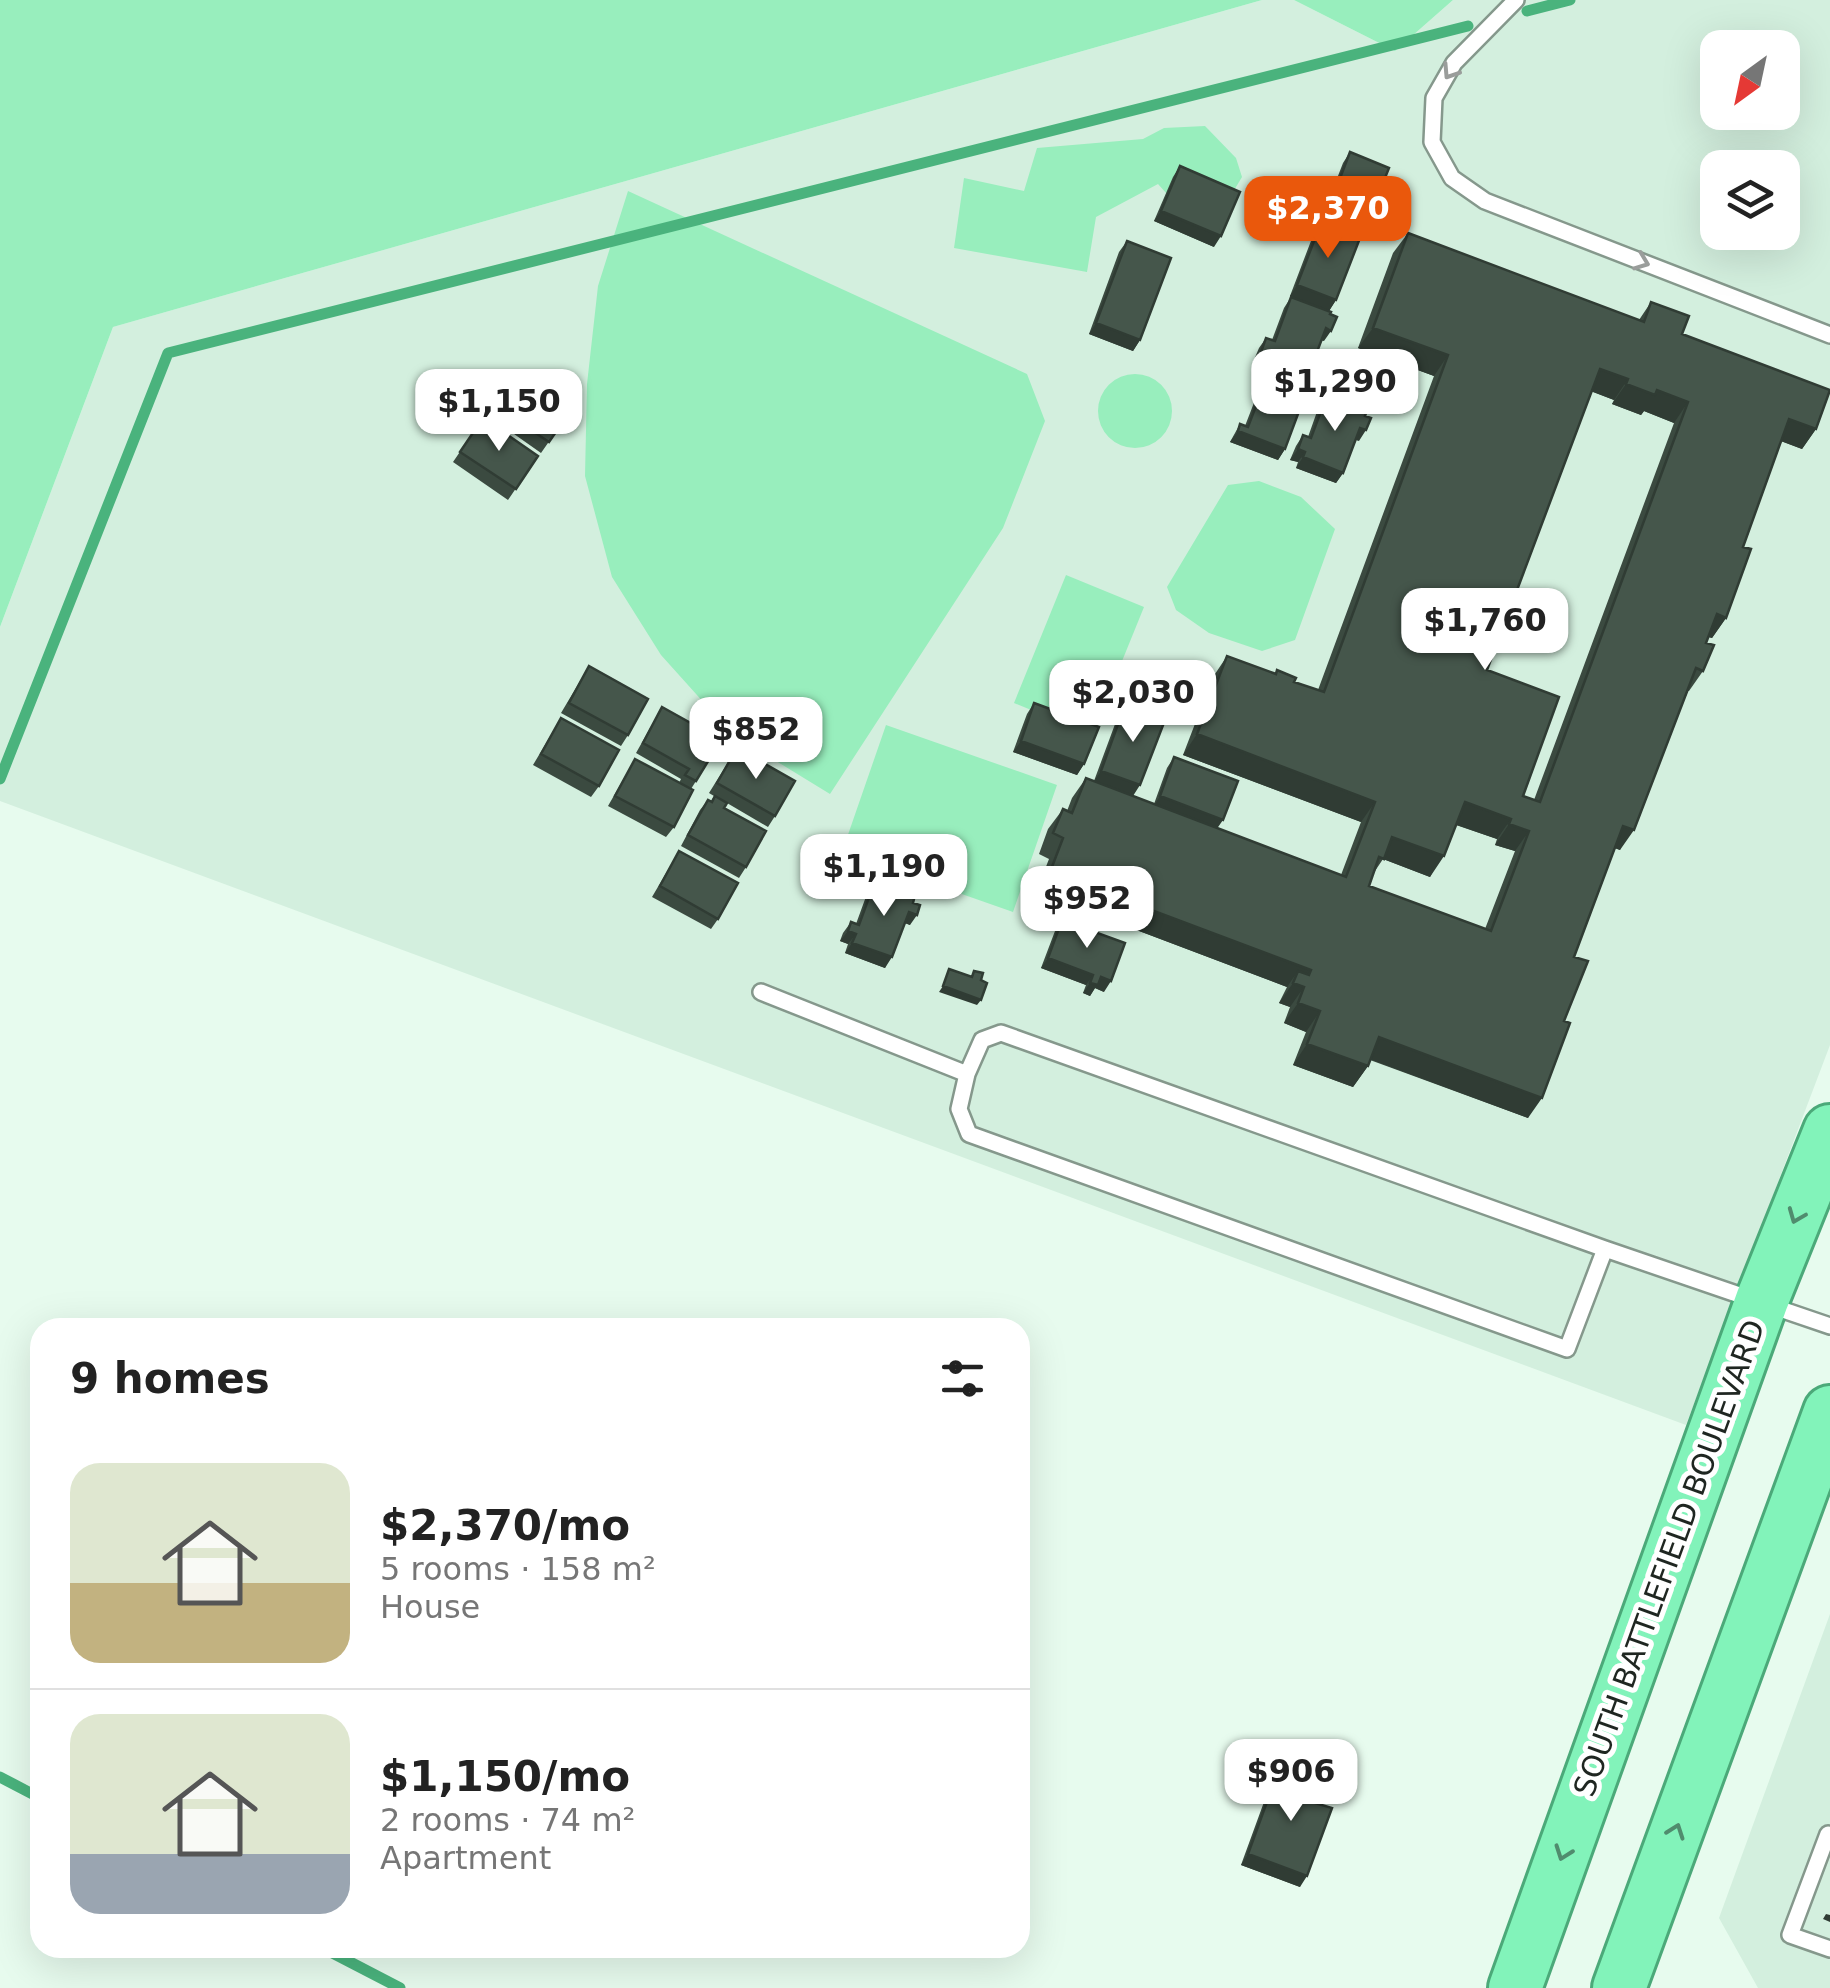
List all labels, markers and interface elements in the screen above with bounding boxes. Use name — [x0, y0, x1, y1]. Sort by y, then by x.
north arrow — [1700, 30, 1800, 130]
map controls — [1700, 30, 1800, 250]
one-way arrow — [1444, 61, 1463, 79]
button: layers — [1700, 150, 1800, 250]
pin: $2,370 — [1247, 176, 1409, 261]
text: $2,370 — [1266, 189, 1390, 227]
one-way arrow — [1633, 251, 1650, 271]
pin: $1,290 — [1254, 349, 1416, 434]
text: $1,290 — [1273, 362, 1397, 400]
pin: $1,150 — [418, 369, 580, 454]
text: $1,150 — [437, 382, 561, 420]
pin: $1,760 — [1404, 588, 1566, 673]
text: $1,760 — [1423, 601, 1547, 639]
pin: $2,030 — [1052, 660, 1214, 745]
text: $2,030 — [1071, 673, 1195, 711]
pin: $852 — [697, 697, 815, 782]
text: $852 — [711, 710, 801, 748]
pin: $1,190 — [803, 834, 965, 919]
text: $1,190 — [822, 847, 946, 885]
pin: $952 — [1028, 866, 1146, 951]
text: $952 — [1042, 879, 1132, 917]
one-way arrow — [1788, 1206, 1808, 1224]
street label: SOUTH BATTLEFIELD BOULEVARD — [1566, 1315, 1772, 1801]
icon: filters — [935, 1351, 990, 1406]
text: 9 homes — [70, 1354, 270, 1403]
text: $2,370/mo — [380, 1501, 630, 1550]
icon: home — [150, 1503, 270, 1623]
text: 5 rooms · 158 m² — [380, 1550, 656, 1588]
text: House — [380, 1588, 480, 1626]
pin: $906 — [1232, 1739, 1350, 1824]
text: $1,150/mo — [380, 1752, 630, 1801]
text: $906 — [1246, 1752, 1336, 1790]
icon: home — [150, 1754, 270, 1874]
text: 2 rooms · 74 m² — [380, 1801, 635, 1839]
one-way arrow — [1664, 1823, 1685, 1840]
text: Apartment — [380, 1839, 551, 1877]
one-way arrow — [1554, 1844, 1575, 1861]

